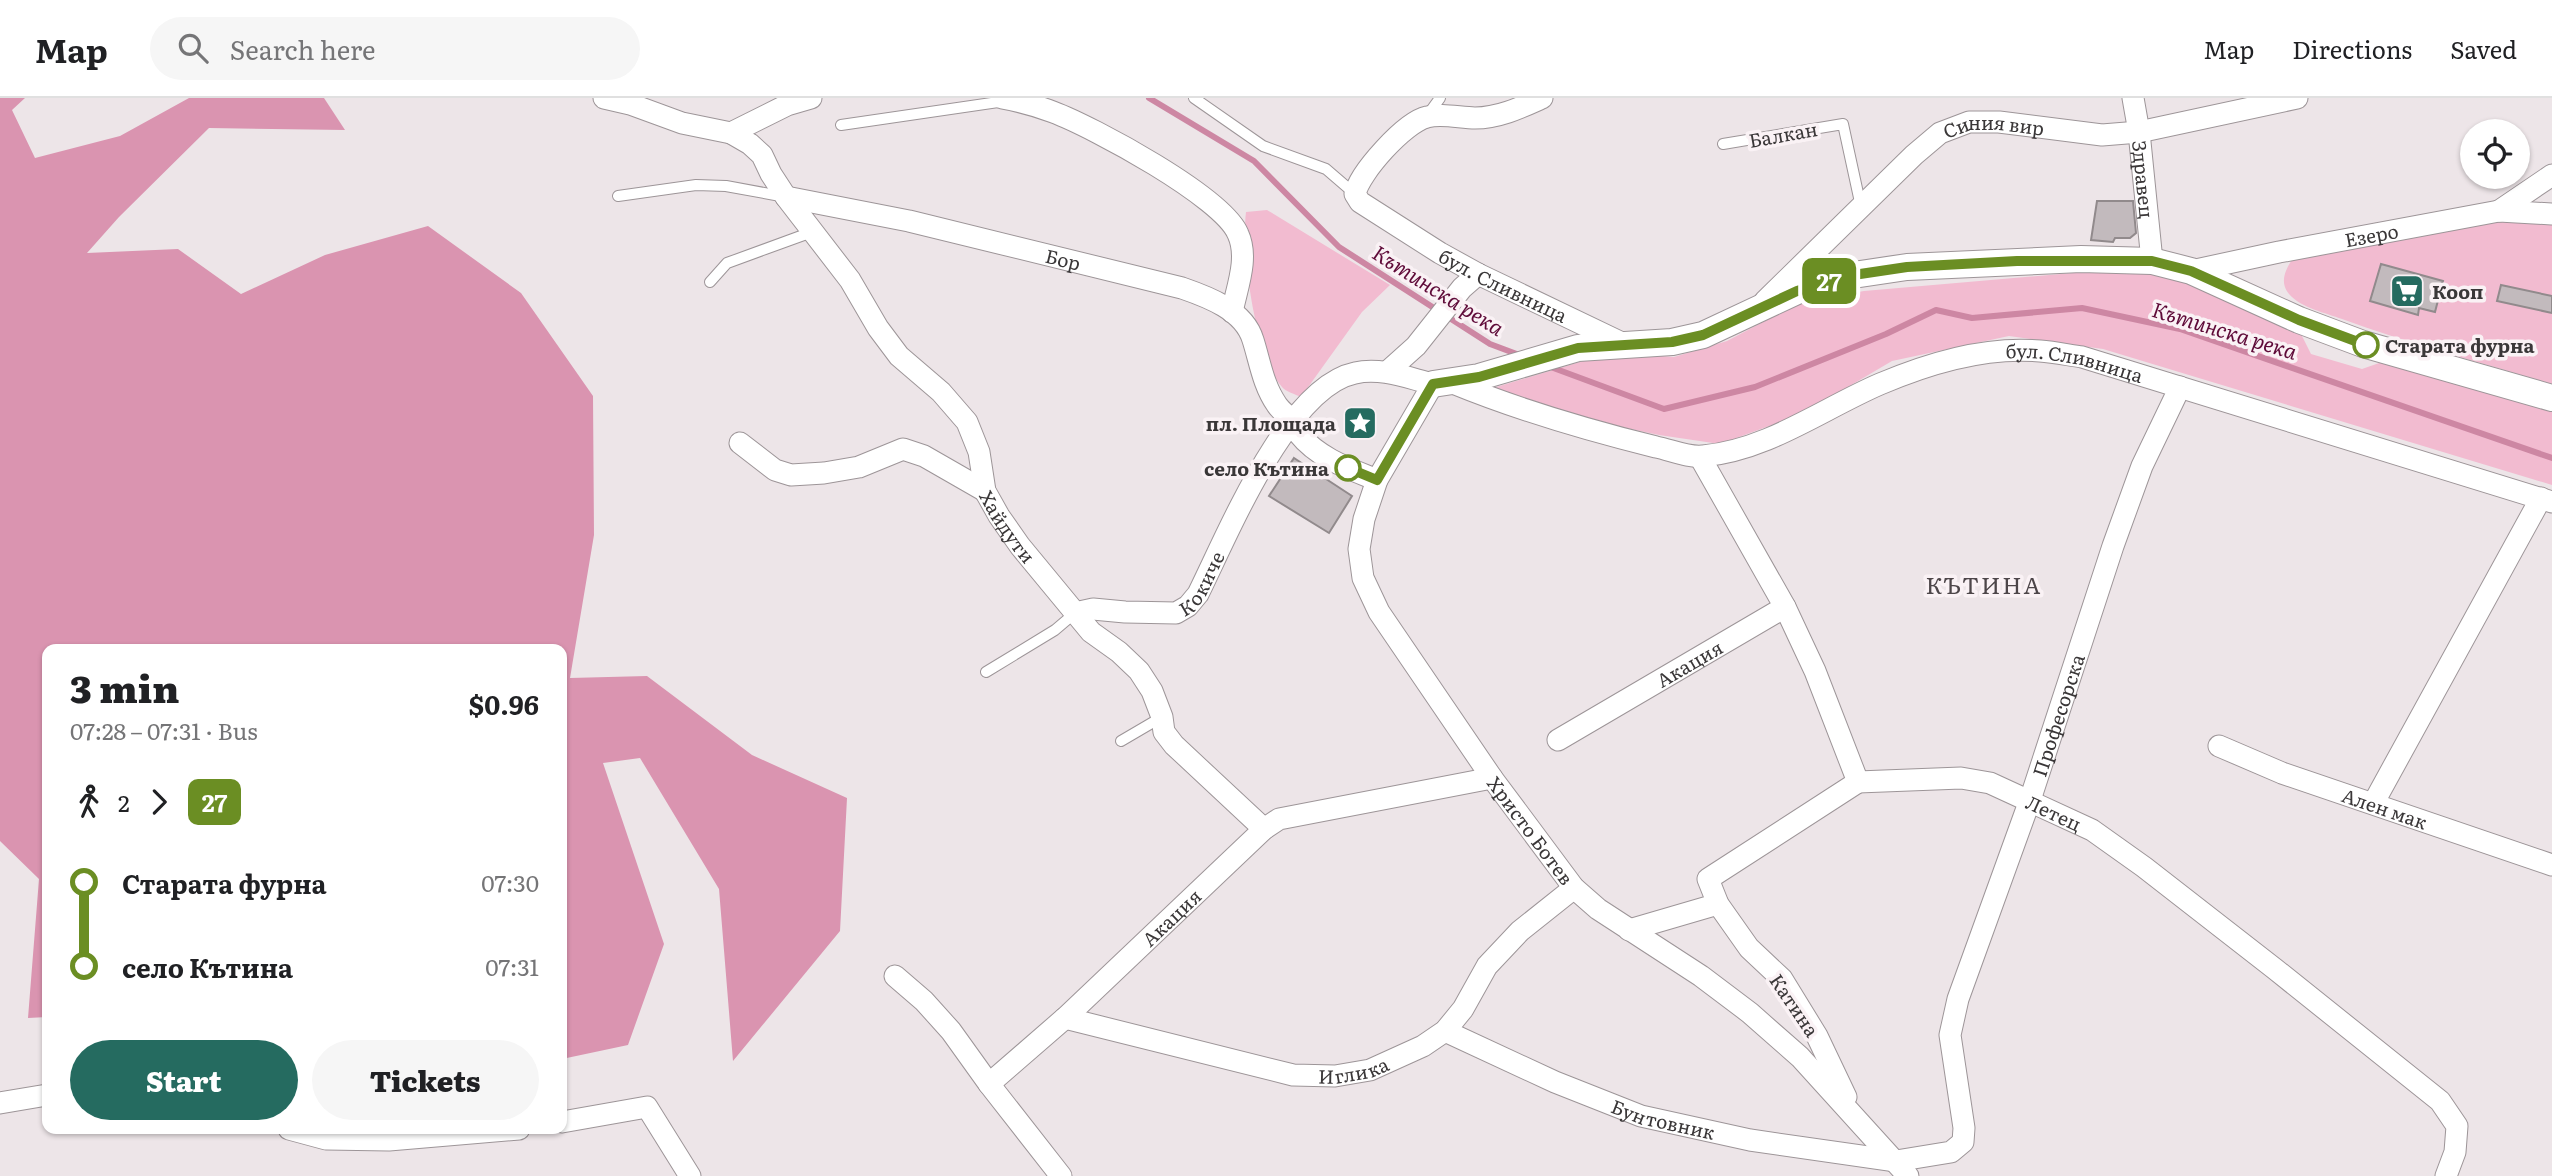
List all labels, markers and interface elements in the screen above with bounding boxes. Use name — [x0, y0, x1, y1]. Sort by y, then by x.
search box — [150, 17, 640, 80]
text: Map — [35, 24, 108, 73]
icon: search — [174, 29, 212, 67]
text: Search here — [230, 29, 376, 68]
text: Map — [2203, 31, 2254, 66]
text: Directions — [2292, 31, 2412, 66]
text: Saved — [2450, 31, 2517, 66]
street label: Синия вир — [1939, 107, 2046, 145]
street label: Балкан — [1746, 114, 1820, 154]
map controls — [2460, 119, 2530, 189]
button: locate — [2460, 119, 2530, 189]
street label: Здравец — [2126, 139, 2162, 219]
street label: Езеро — [2342, 216, 2401, 254]
water label: Кътинска река — [1367, 236, 1511, 342]
street label: Бор — [1043, 241, 1084, 277]
street label: бул. Сливница — [1434, 241, 1573, 329]
line badge: 27 — [1798, 258, 1860, 304]
text: 27 — [1816, 263, 1842, 298]
supermarket icon: Кооп — [2388, 272, 2426, 310]
place label: Кооп — [2432, 277, 2483, 305]
water label: Кътинска река — [2149, 292, 2301, 366]
place label: Старата фурна — [2385, 331, 2534, 359]
marker: Старата фурна — [2353, 332, 2379, 358]
street label: бул. Сливница — [2005, 336, 2147, 389]
place icon: пл. Площада — [1341, 404, 1379, 442]
place label: пл. Площада — [1206, 409, 1336, 437]
place label: село Кътина — [1204, 454, 1329, 482]
marker: село Кътина — [1335, 455, 1361, 481]
street label: Хайдути — [973, 485, 1042, 569]
street label: Кокиче — [1173, 546, 1231, 623]
district label: КЪТИНА — [1926, 567, 2042, 601]
street label: Акация — [1651, 633, 1728, 694]
street label: Професорска — [2025, 650, 2091, 780]
text: 3 min — [70, 658, 179, 715]
text: $0.96 — [469, 684, 539, 723]
text: 07:28 – 07:31 · Bus — [70, 713, 258, 747]
street label: Христо Ботев — [1481, 770, 1581, 890]
street label: Ален мак — [2338, 780, 2432, 836]
icon: walk — [70, 783, 108, 821]
icon: forward — [140, 783, 178, 821]
text: 27 — [202, 784, 227, 819]
text: 2 — [118, 785, 130, 819]
street label: Летец — [2022, 788, 2086, 837]
text: Старата фурна — [122, 863, 327, 902]
text: 07:30 — [481, 865, 539, 899]
street label: Акация — [1135, 882, 1207, 952]
text: село Кътина — [122, 947, 293, 986]
text: 07:31 — [485, 949, 539, 983]
street label: Катина — [1764, 968, 1827, 1043]
button: Start — [70, 1040, 298, 1120]
button: Tickets — [312, 1040, 539, 1120]
street label: Иглика — [1318, 1049, 1394, 1090]
street label: Бунтовник — [1607, 1092, 1718, 1146]

